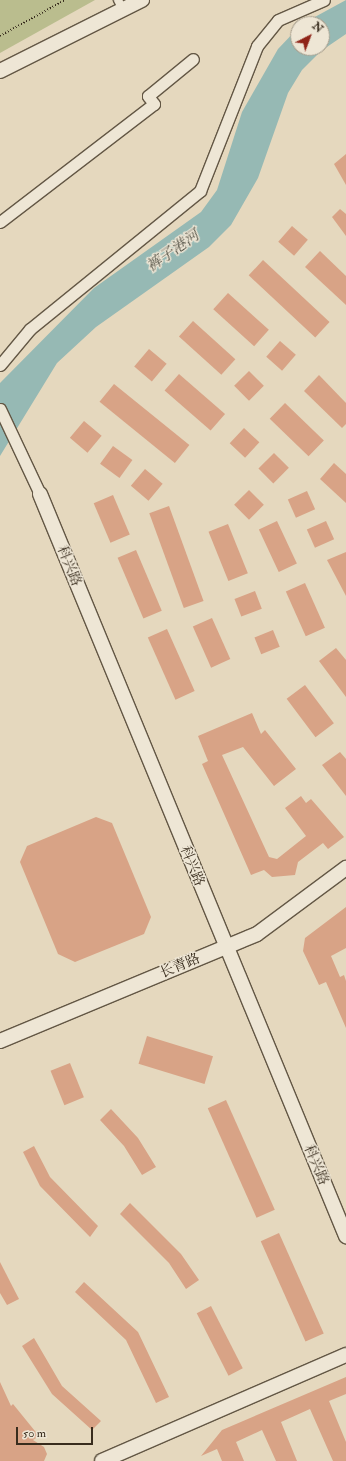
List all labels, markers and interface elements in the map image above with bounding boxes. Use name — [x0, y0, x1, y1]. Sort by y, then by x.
north arrow — [290, 16, 330, 56]
text: N — [310, 19, 326, 36]
water label: 裤子港河 — [143, 226, 203, 276]
street label: 科兴路 — [53, 543, 85, 589]
street label: 科兴路 — [176, 843, 208, 889]
street label: 长青路 — [157, 950, 203, 982]
street label: 科兴路 — [300, 1142, 332, 1188]
scale bar — [18, 1419, 95, 1445]
text: 50 m — [23, 1426, 46, 1441]

